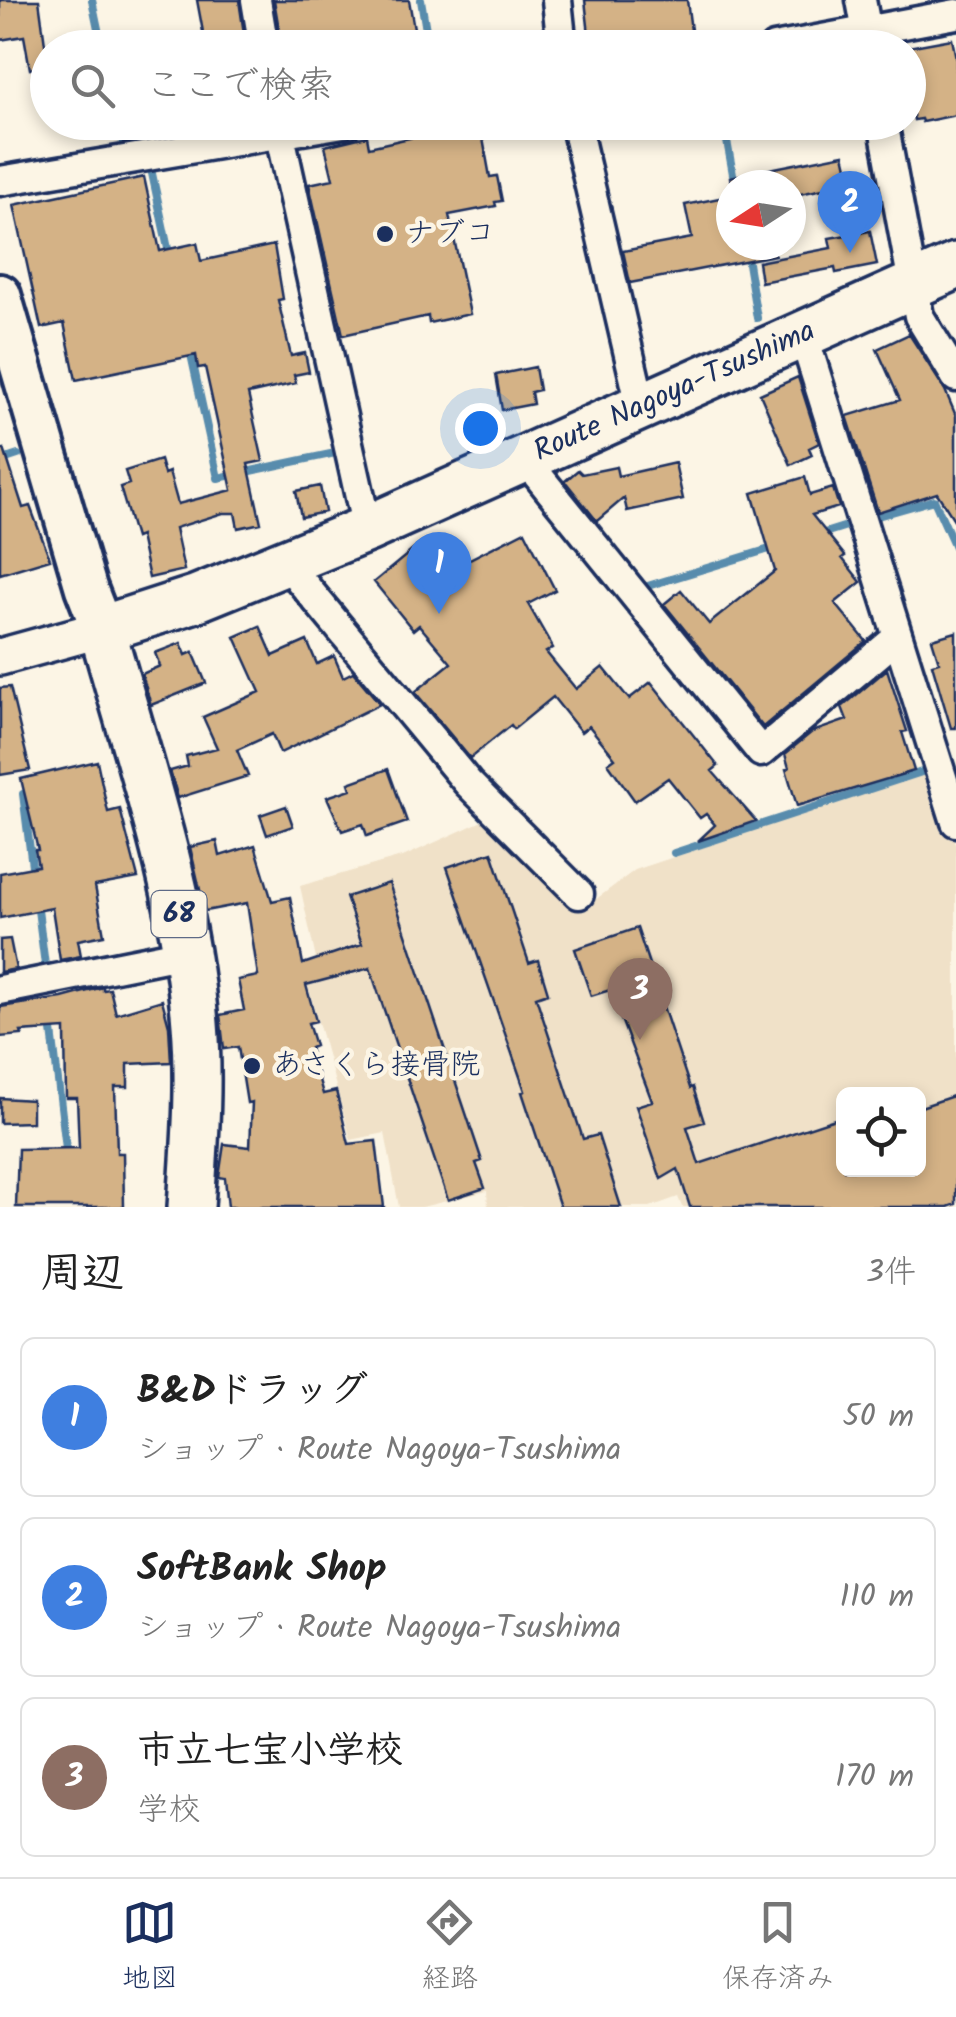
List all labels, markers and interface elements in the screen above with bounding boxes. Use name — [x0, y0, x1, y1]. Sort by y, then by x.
search box — [30, 30, 926, 140]
text: ここで検索 — [145, 57, 335, 117]
icon: search — [65, 58, 120, 113]
north arrow — [716, 170, 806, 260]
pin: 2 — [818, 170, 882, 253]
place label: ナブコ — [405, 210, 495, 258]
marker: ナブコ — [374, 223, 396, 245]
street label: Route Nagoya-Tsushima — [526, 308, 823, 476]
your location — [455, 403, 506, 454]
pin: 1 — [406, 532, 472, 614]
road number: 68 — [152, 891, 206, 937]
pin: 3 — [608, 958, 672, 1040]
place label: あさくら接骨院 — [272, 1042, 480, 1090]
marker: あさくら接骨院 — [241, 1055, 263, 1077]
map controls — [836, 1087, 926, 1177]
button: locate — [836, 1087, 926, 1177]
text: 周辺 — [40, 1241, 124, 1308]
text: 3件 — [866, 1248, 916, 1299]
text: B&Dドラッグ — [137, 1362, 368, 1422]
text: 1 — [70, 1392, 79, 1443]
text: 50 m — [843, 1392, 914, 1443]
text: ショップ · Route Nagoya-Tsushima — [137, 1425, 621, 1476]
text: SoftBank Shop — [137, 1540, 387, 1600]
text: 2 — [65, 1572, 84, 1623]
text: 110 m — [840, 1572, 914, 1623]
text: ショップ · Route Nagoya-Tsushima — [137, 1603, 621, 1654]
text: 市立七宝小学校 — [137, 1722, 403, 1782]
text: 3 — [66, 1752, 83, 1803]
text: 170 m — [835, 1752, 914, 1803]
text: 学校 — [137, 1785, 201, 1836]
tab: 地図 — [122, 1895, 178, 2002]
tab: 経路 — [422, 1895, 478, 2002]
tab: 保存済み — [722, 1895, 834, 2002]

